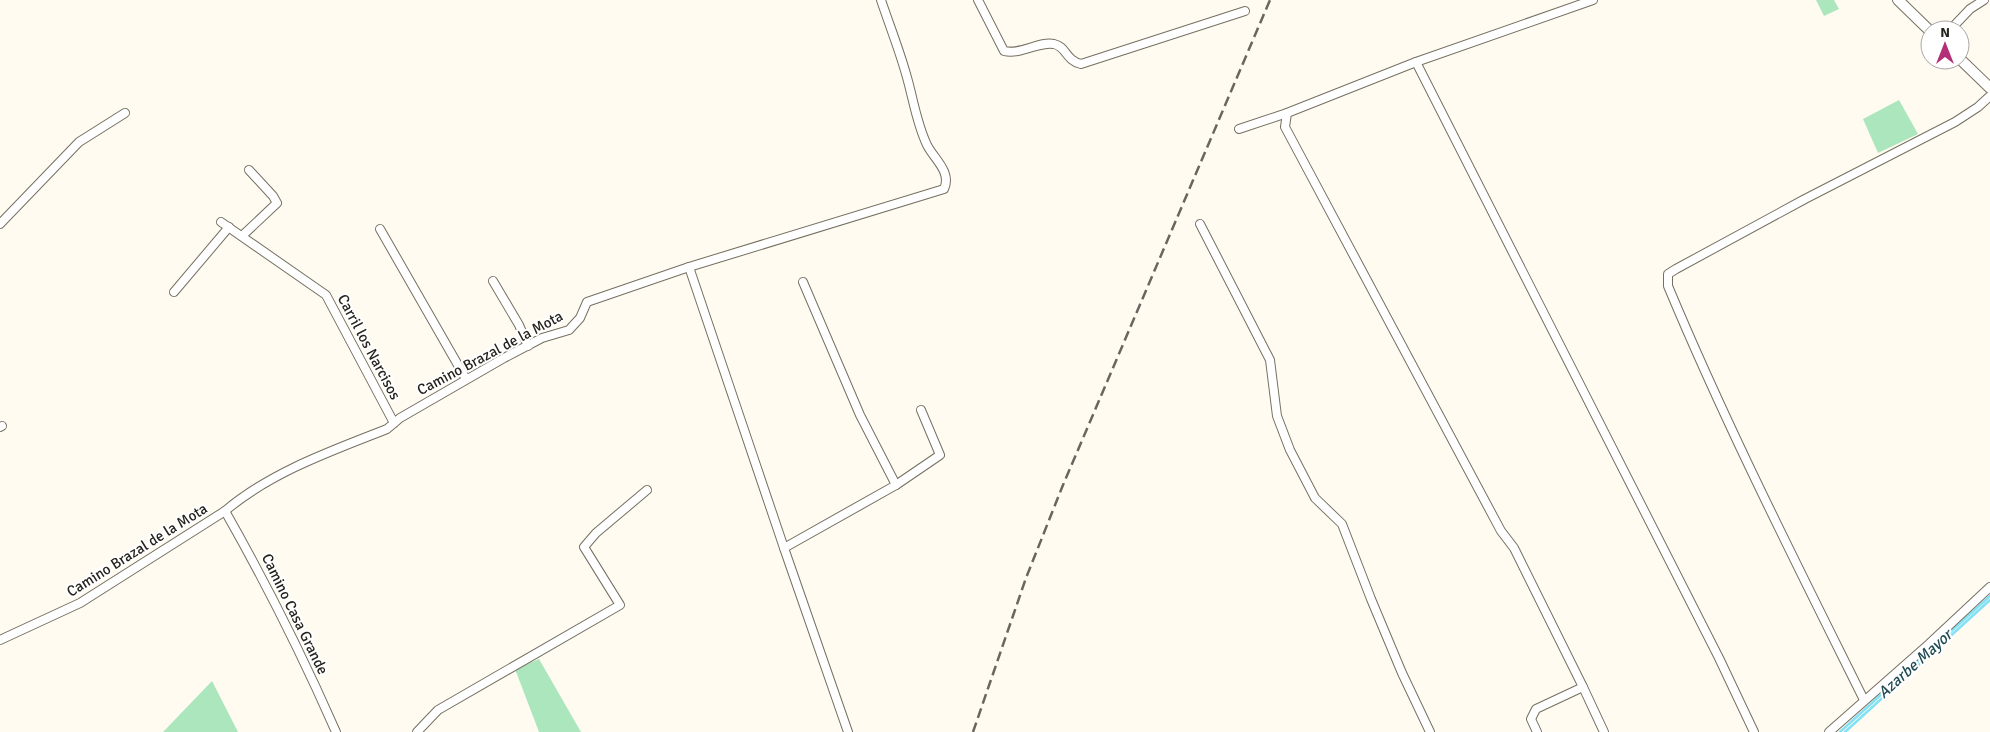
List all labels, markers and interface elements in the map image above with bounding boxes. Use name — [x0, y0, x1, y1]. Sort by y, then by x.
north arrow — [1920, 20, 1970, 70]
text: N — [1940, 24, 1950, 41]
street label: Carril los Narcisos — [334, 291, 405, 403]
street label: Camino Brazal de la Mota — [414, 307, 566, 399]
street label: Camino Brazal de la Mota — [63, 499, 211, 601]
street label: Camino Casa Grande — [258, 551, 332, 677]
water label: Azarbe Mayor — [1874, 624, 1958, 703]

